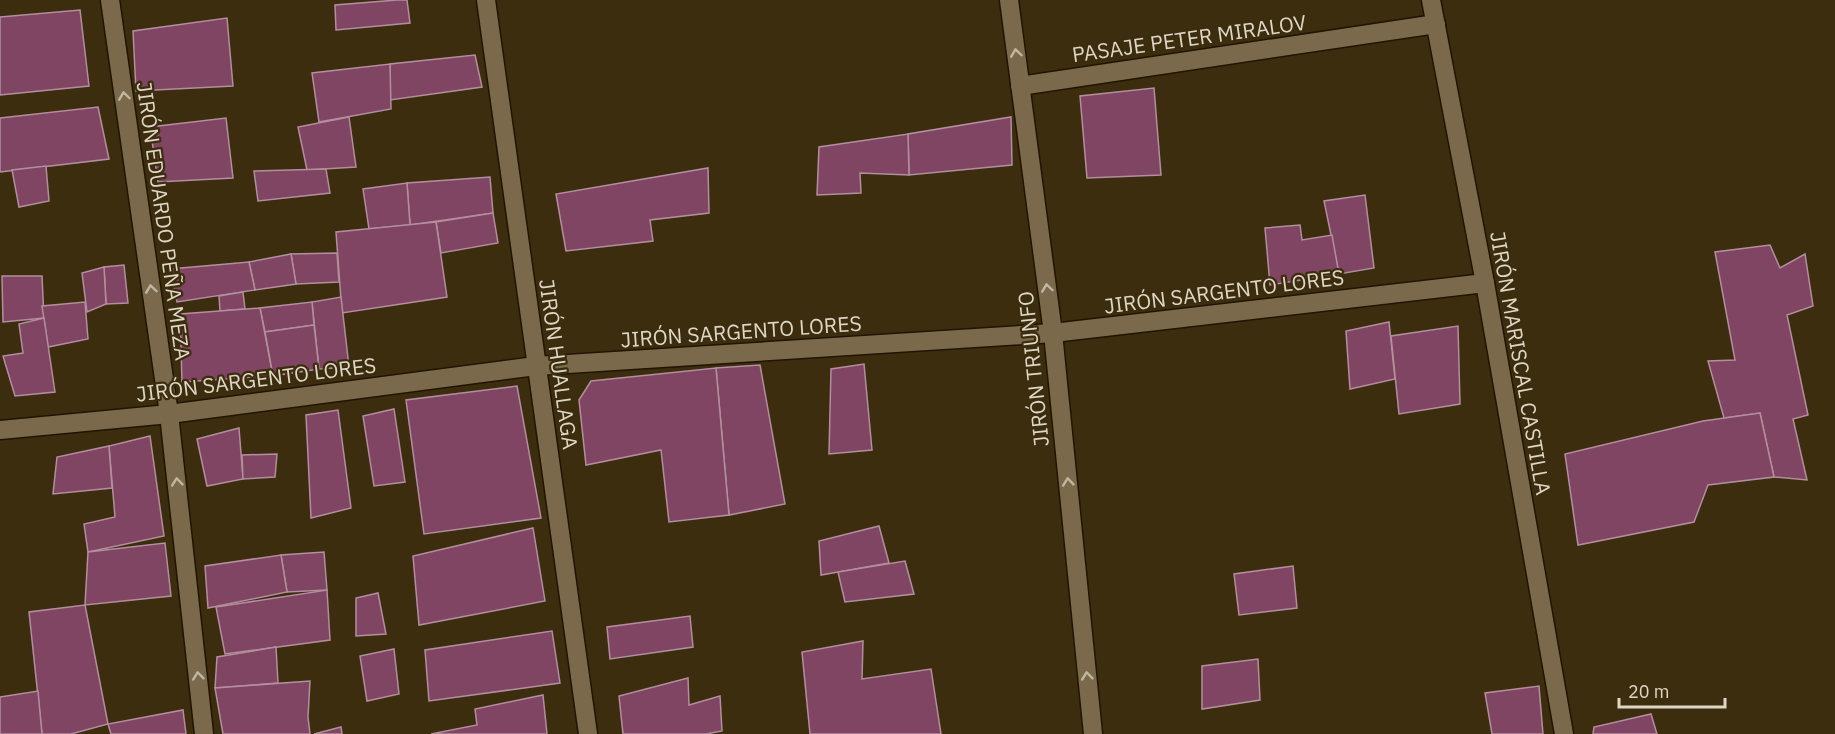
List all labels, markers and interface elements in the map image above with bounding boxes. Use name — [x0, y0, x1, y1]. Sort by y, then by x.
street label: PASAJE PETER MIRALOV — [1070, 8, 1308, 68]
one-way arrow — [1010, 48, 1022, 58]
street label: JIRÓN EDUARDO PEÑA MEZA — [131, 80, 197, 362]
one-way arrow — [118, 91, 130, 100]
street label: JIRÓN MARISCAL CASTILLA — [1484, 229, 1558, 497]
street label: JIRÓN SARGENTO LORES — [1102, 262, 1346, 320]
street label: JIRÓN HUALLAGA — [533, 277, 585, 451]
one-way arrow — [1041, 283, 1053, 293]
one-way arrow — [146, 284, 158, 293]
street label: JIRÓN TRIUNFO — [1011, 290, 1055, 448]
street label: JIRÓN SARGENTO LORES — [619, 309, 863, 353]
street label: JIRÓN SARGENTO LORES — [134, 350, 378, 408]
one-way arrow — [171, 477, 183, 487]
one-way arrow — [1062, 477, 1075, 486]
one-way arrow — [192, 671, 205, 680]
one-way arrow — [1081, 671, 1094, 680]
scale bar — [1619, 671, 1726, 709]
text: 20 m — [1628, 680, 1670, 703]

